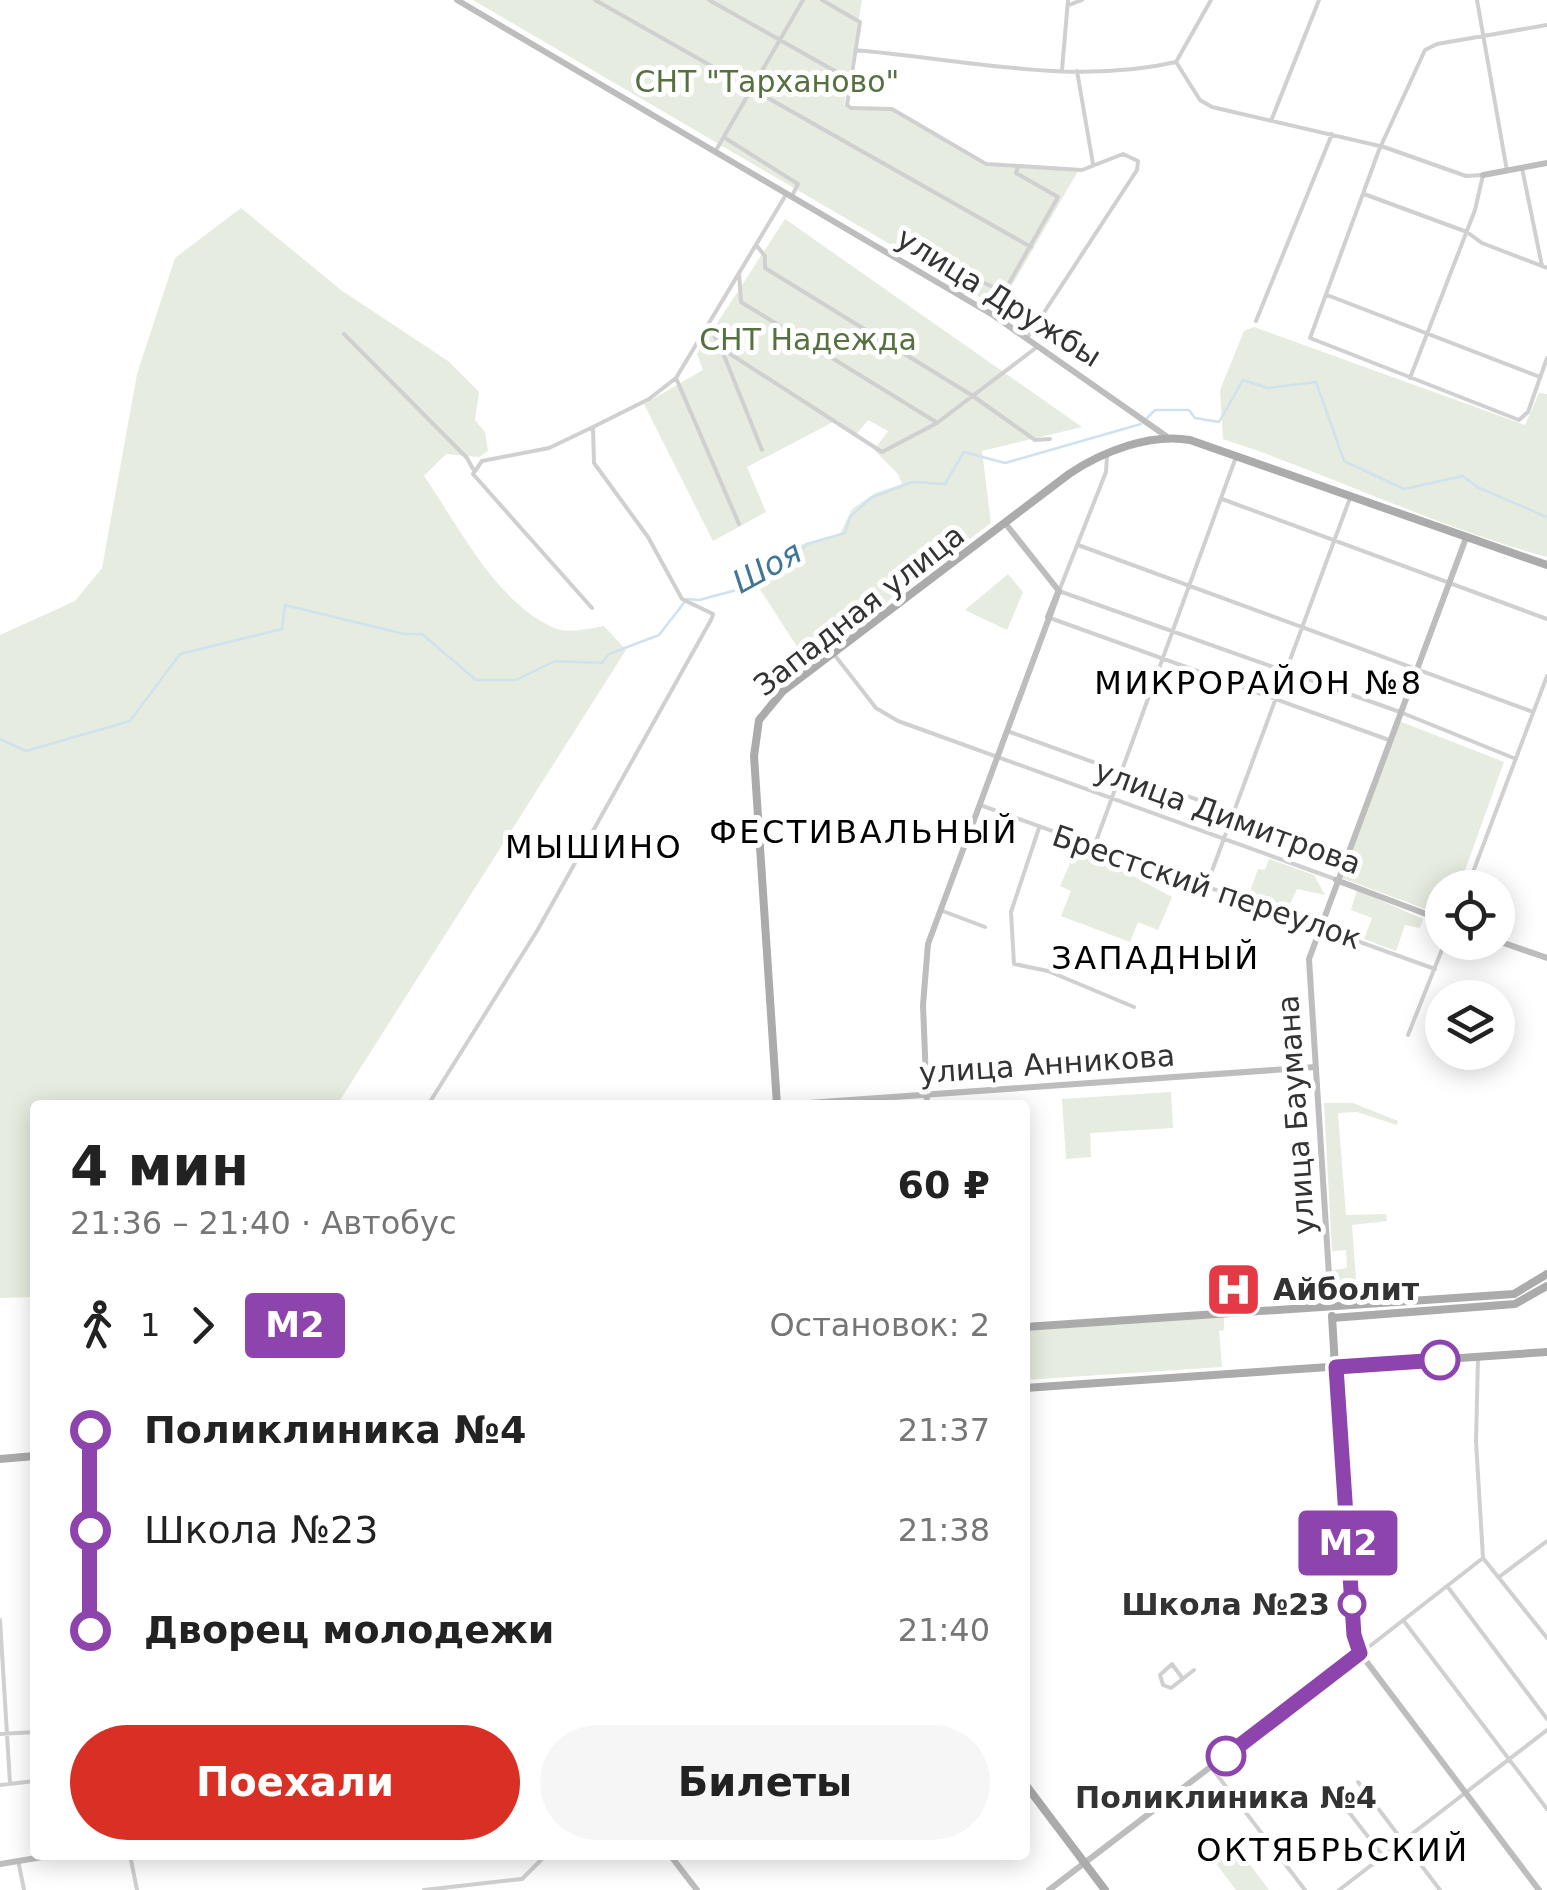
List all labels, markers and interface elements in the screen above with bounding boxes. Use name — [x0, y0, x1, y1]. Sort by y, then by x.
park label: СНТ "Тарханово" — [635, 64, 899, 99]
street label: улица Дружбы — [890, 220, 1108, 374]
park label: СНТ Надежда — [699, 322, 917, 357]
street label: Западная улица — [747, 517, 971, 703]
water label: Шоя — [726, 533, 808, 601]
district label: МИКРОРАЙОН №8 — [1094, 664, 1424, 702]
street label: улица Димитрова — [1090, 753, 1366, 881]
district label: ФЕСТИВАЛЬНЫЙ — [709, 813, 1019, 851]
street label: Брестский переулок — [1048, 818, 1366, 956]
district label: МЫШИНО — [505, 828, 683, 866]
map controls — [1425, 870, 1515, 1070]
button: locate — [1425, 870, 1515, 960]
district label: ЗАПАДНЫЙ — [1051, 939, 1261, 977]
button: layers — [1425, 980, 1515, 1070]
street label: улица Баумана — [1270, 994, 1322, 1236]
street label: улица Анникова — [918, 1038, 1176, 1090]
text: 4 мин — [70, 1134, 249, 1198]
text: 60 ₽ — [897, 1163, 990, 1207]
text: 21:36 – 21:40 · Автобус — [70, 1204, 457, 1242]
hospital icon: Айболит — [1204, 1259, 1264, 1319]
place label: Айболит — [1273, 1272, 1420, 1307]
icon: walk — [70, 1298, 125, 1353]
icon: forward — [175, 1298, 230, 1353]
text: М2 — [265, 1305, 325, 1345]
text: 1 — [140, 1306, 160, 1344]
text: Остановок: 2 — [769, 1306, 990, 1344]
unlabelled marker — [1421, 1341, 1459, 1379]
text: Поликлиника №4 — [144, 1408, 526, 1452]
text: 21:37 — [898, 1411, 990, 1449]
text: Школа №23 — [144, 1508, 378, 1552]
line badge: М2 — [1303, 1510, 1393, 1576]
text: 21:38 — [898, 1511, 990, 1549]
text: М2 — [1318, 1523, 1378, 1563]
place label: Школа №23 — [1121, 1587, 1330, 1622]
marker: Школа №23 — [1339, 1591, 1365, 1617]
text: Дворец молодежи — [144, 1608, 554, 1652]
text: 21:40 — [898, 1611, 990, 1649]
button: Поехали — [70, 1725, 520, 1840]
button: Билеты — [540, 1725, 990, 1840]
marker: Поликлиника №4 — [1207, 1737, 1245, 1775]
place label: Поликлиника №4 — [1075, 1780, 1377, 1815]
district label: ОКТЯБРЬСКИЙ — [1196, 1831, 1470, 1869]

